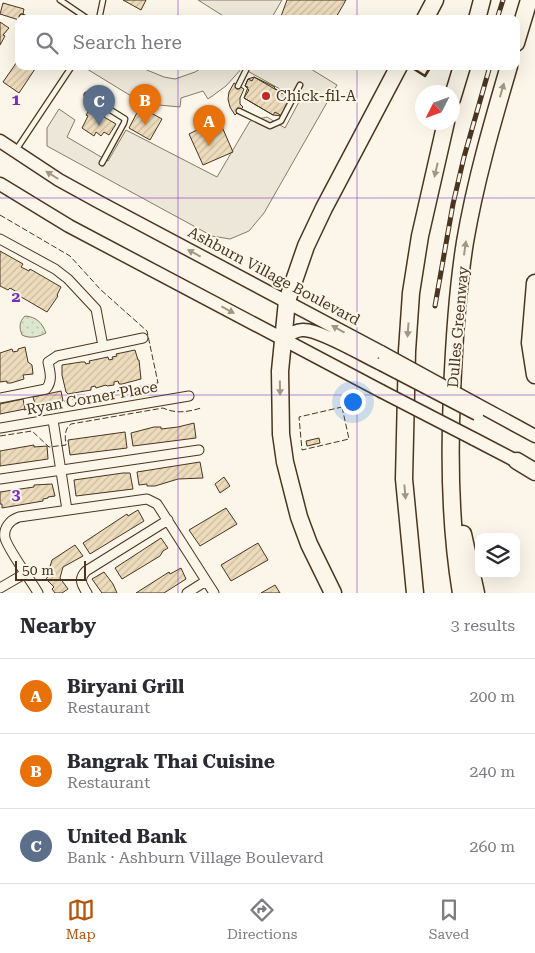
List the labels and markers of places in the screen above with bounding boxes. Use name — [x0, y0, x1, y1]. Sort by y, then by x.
pin: B — [129, 84, 161, 125]
pin: C — [83, 85, 115, 126]
place label: Chick-fil-A — [276, 87, 357, 105]
marker: Chick-fil-A — [260, 90, 272, 102]
pin: A — [193, 105, 225, 146]

